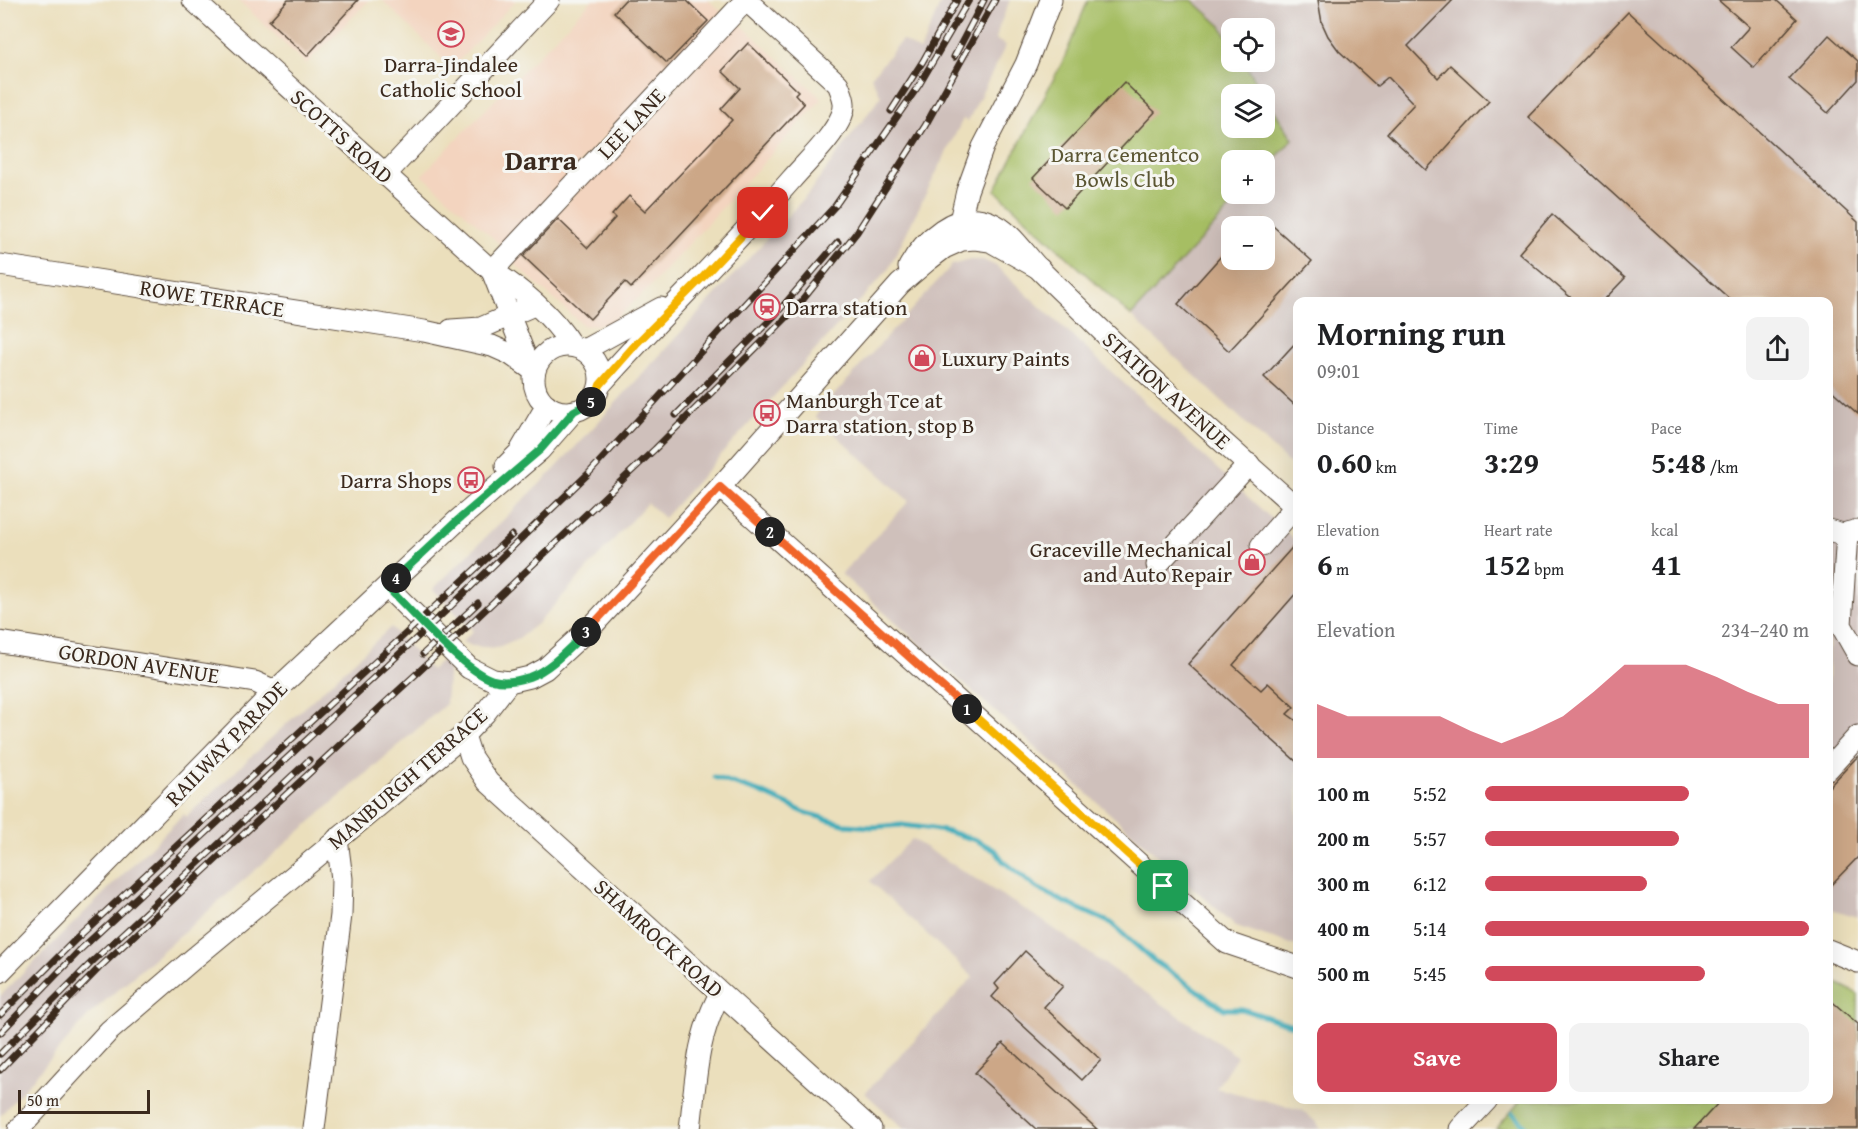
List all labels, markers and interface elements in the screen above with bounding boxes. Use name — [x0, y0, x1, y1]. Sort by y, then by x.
map controls — [1221, 18, 1275, 270]
button: locate — [1221, 18, 1275, 72]
school or university icon: Darra-Jindalee Catholic School — [436, 19, 466, 49]
place label: Darra-Jindalee Catholic School — [380, 48, 522, 105]
street label: LEE LANE — [589, 80, 673, 166]
street label: SCOTTS ROAD — [284, 81, 400, 191]
button: layers — [1221, 84, 1275, 138]
park label: Darra Cementco Bowls Club — [1051, 138, 1199, 195]
district label: Darra — [505, 139, 578, 180]
button: + — [1221, 150, 1275, 204]
pin — [737, 187, 788, 238]
icon: check — [746, 196, 779, 229]
button: − — [1221, 216, 1275, 270]
street label: ROWE TERRACE — [138, 271, 286, 325]
place label: Darra station — [786, 291, 908, 323]
station icon: Darra station — [752, 292, 782, 322]
text: Morning run — [1317, 309, 1506, 357]
button: share — [1746, 317, 1809, 380]
street label: STATION AVENUE — [1096, 324, 1238, 456]
place label: Luxury Paints — [942, 342, 1070, 374]
shop icon: Luxury Paints — [907, 343, 937, 373]
text: 09:01 — [1317, 356, 1360, 385]
place label: Manburgh Tce at Darra station, stop B — [786, 384, 974, 441]
pin: 5 — [576, 387, 606, 417]
text: 5 — [587, 390, 595, 414]
bus stop icon: Manburgh Tce at Darra station, stop B — [752, 398, 782, 428]
text: Distance — [1317, 416, 1374, 440]
text: Time — [1484, 416, 1518, 440]
text: Pace — [1651, 416, 1682, 440]
text: 0.60 — [1317, 440, 1372, 484]
text: 3:29 — [1484, 440, 1539, 484]
text: 5:48 — [1651, 440, 1706, 484]
text: km — [1372, 455, 1397, 479]
text: /km — [1706, 455, 1738, 479]
place label: Darra Shops — [340, 464, 452, 496]
bus stop icon: Darra Shops — [456, 465, 486, 495]
pin: 2 — [755, 517, 785, 547]
text: Elevation — [1317, 518, 1380, 542]
text: Heart rate — [1484, 518, 1553, 542]
text: kcal — [1651, 518, 1678, 542]
text: 2 — [766, 520, 774, 544]
place label: Graceville Mechanical and Auto Repair — [1030, 533, 1232, 590]
text: 6 — [1317, 542, 1333, 586]
text: 152 — [1484, 542, 1531, 586]
text: 41 — [1651, 542, 1682, 586]
shop icon: Graceville Mechanical and Auto Repair — [1237, 547, 1267, 577]
text: m — [1333, 557, 1349, 581]
text: bpm — [1531, 557, 1564, 581]
pin: 4 — [381, 563, 411, 593]
text: 4 — [392, 566, 400, 590]
text: Elevation — [1317, 615, 1395, 644]
text: 234–240 m — [1721, 615, 1809, 644]
pin: 3 — [571, 617, 601, 647]
text: 3 — [582, 620, 590, 644]
street label: GORDON AVENUE — [56, 635, 222, 691]
street label: RAILWAY PARADE — [158, 673, 294, 813]
pin: 1 — [952, 694, 982, 724]
text: 1 — [963, 697, 971, 721]
street label: MANBURGH TERRACE — [320, 699, 494, 857]
text: 100 m — [1317, 779, 1370, 808]
text: 5:52 — [1413, 779, 1447, 808]
text: 200 m — [1317, 824, 1370, 853]
text: 5:57 — [1413, 824, 1447, 853]
pin — [1137, 860, 1188, 911]
icon: arrive — [1146, 869, 1179, 902]
text: 300 m — [1317, 869, 1370, 898]
text: 6:12 — [1413, 869, 1447, 898]
street label: SHAMROCK ROAD — [587, 871, 731, 1005]
text: 400 m — [1317, 914, 1370, 943]
text: 5:14 — [1413, 914, 1447, 943]
text: 500 m — [1317, 959, 1370, 988]
text: 5:45 — [1413, 959, 1447, 988]
button: Save — [1317, 1023, 1557, 1092]
button: Share — [1569, 1023, 1809, 1092]
scale bar — [18, 1087, 150, 1114]
text: 50 m — [27, 1088, 59, 1112]

